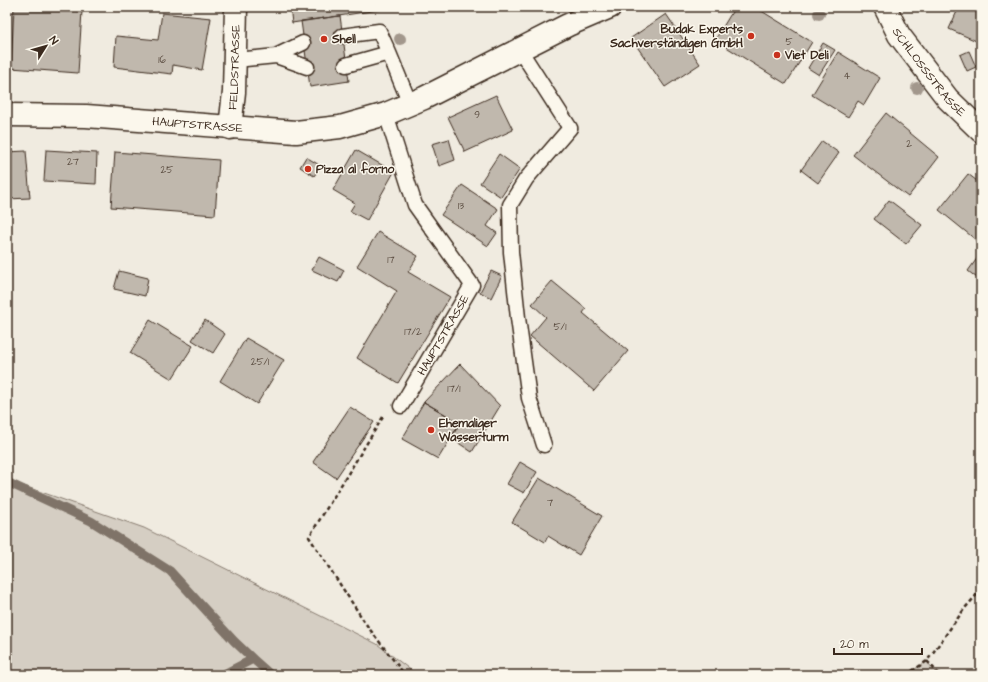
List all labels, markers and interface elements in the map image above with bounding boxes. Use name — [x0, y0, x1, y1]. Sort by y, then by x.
place label: Budak Experts Sachverständigen GmbH — [609, 21, 744, 54]
street label: FELDSTRASSE — [224, 24, 245, 111]
street label: SCHLOSSSTRASSE — [888, 25, 969, 121]
north arrow — [26, 26, 66, 66]
place label: Shell — [331, 31, 356, 48]
marker: Budak Experts Sachverständigen GmbH — [746, 31, 756, 41]
text: N — [46, 33, 62, 48]
marker: Shell — [319, 34, 329, 44]
house number: 5 — [785, 35, 793, 49]
place label: Viet Deli — [784, 47, 829, 64]
marker: Viet Deli — [772, 50, 782, 60]
house number: 16 — [158, 53, 166, 67]
house number: 4 — [844, 69, 851, 83]
house number: 9 — [474, 108, 480, 122]
street label: HAUPTSTRASSE — [152, 113, 244, 137]
house number: 2 — [906, 137, 912, 151]
house number: 27 — [67, 155, 79, 169]
place label: Pizza al forno — [316, 161, 395, 178]
house number: 25 — [161, 163, 173, 177]
marker: Pizza al forno — [303, 164, 313, 174]
house number: 13 — [458, 199, 464, 213]
house number: 17 — [387, 253, 395, 267]
street label: HAUPTSTRASSE — [413, 292, 473, 379]
house number: 5/1 — [554, 320, 567, 334]
house number: 17/2 — [404, 325, 422, 339]
house number: 25/1 — [251, 355, 270, 369]
house number: 17/1 — [447, 382, 461, 396]
place label: Ehemaliger Wasserturm — [438, 415, 509, 446]
marker: Ehemaliger Wasserturm — [426, 425, 436, 435]
house number: 7 — [547, 496, 553, 510]
scale bar — [834, 630, 922, 656]
text: 20 m — [840, 636, 869, 653]

